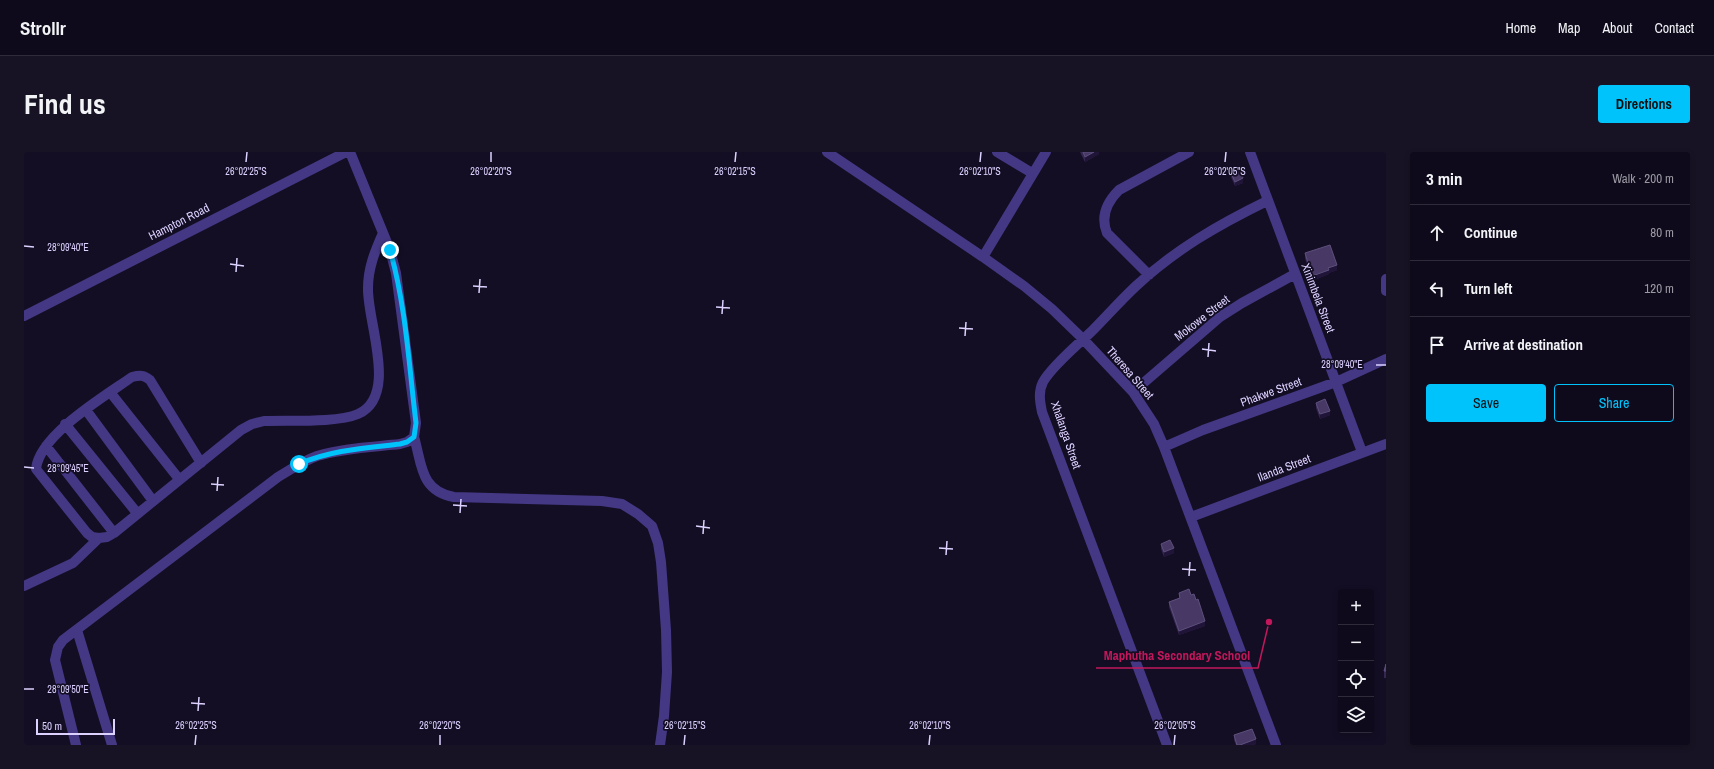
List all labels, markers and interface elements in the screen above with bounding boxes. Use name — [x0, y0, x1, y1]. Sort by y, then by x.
text: Strollr — [20, 15, 66, 41]
text: Home — [1505, 19, 1536, 37]
text: Map — [1558, 19, 1580, 37]
text: About — [1602, 19, 1632, 37]
text: Contact — [1654, 19, 1694, 37]
text: Find us — [24, 85, 106, 123]
button: Directions — [1598, 85, 1690, 123]
text: 26°02'25"S — [225, 165, 267, 178]
text: 26°02'20"S — [470, 165, 512, 178]
text: 26°02'15"S — [714, 165, 756, 178]
text: 26°02'10"S — [959, 165, 1001, 178]
text: 26°02'05"S — [1204, 165, 1246, 178]
text: 3 min — [1426, 167, 1462, 190]
text: Walk · 200 m — [1612, 170, 1674, 187]
street label: Hampton Road — [146, 200, 212, 244]
icon: ahead — [1426, 222, 1448, 244]
text: Continue — [1464, 222, 1517, 243]
text: 80 m — [1650, 224, 1674, 241]
text: 28°09'40"E — [47, 241, 89, 254]
route end — [381, 241, 399, 259]
street label: Xinimbela Street — [1297, 261, 1339, 335]
icon: left — [1426, 278, 1448, 300]
text: Turn left — [1464, 278, 1512, 299]
text: 120 m — [1644, 280, 1674, 297]
street label: Mokowe Street — [1171, 291, 1233, 345]
icon: arrive — [1426, 334, 1448, 356]
text: Arrive at destination — [1464, 334, 1583, 355]
street label: Theresa Street — [1103, 343, 1158, 403]
text: 28°09'40"E — [1321, 358, 1363, 371]
street label: Phakwe Street — [1238, 373, 1304, 410]
button: Save — [1426, 384, 1546, 422]
button: Share — [1554, 384, 1674, 422]
street label: Xhalanga Street — [1047, 399, 1085, 471]
street label: Ilanda Street — [1255, 450, 1313, 485]
route start — [290, 455, 308, 473]
text: 28°09'45"E — [47, 462, 89, 475]
map controls — [1338, 589, 1374, 733]
button: + — [1338, 589, 1374, 625]
button: − — [1338, 625, 1374, 661]
callout: Maphutha Secondary School — [1096, 643, 1258, 668]
text: Maphutha Secondary School — [1104, 647, 1250, 664]
button: locate — [1338, 661, 1374, 697]
text: 28°09'50"E — [47, 683, 89, 696]
button: layers — [1338, 697, 1374, 733]
scale bar — [36, 717, 115, 736]
text: 50 m — [42, 719, 62, 733]
text: 26°02'25"S — [175, 719, 217, 732]
text: 26°02'20"S — [419, 719, 461, 732]
text: 26°02'15"S — [664, 719, 706, 732]
text: 26°02'10"S — [909, 719, 951, 732]
text: 26°02'05"S — [1154, 719, 1196, 732]

